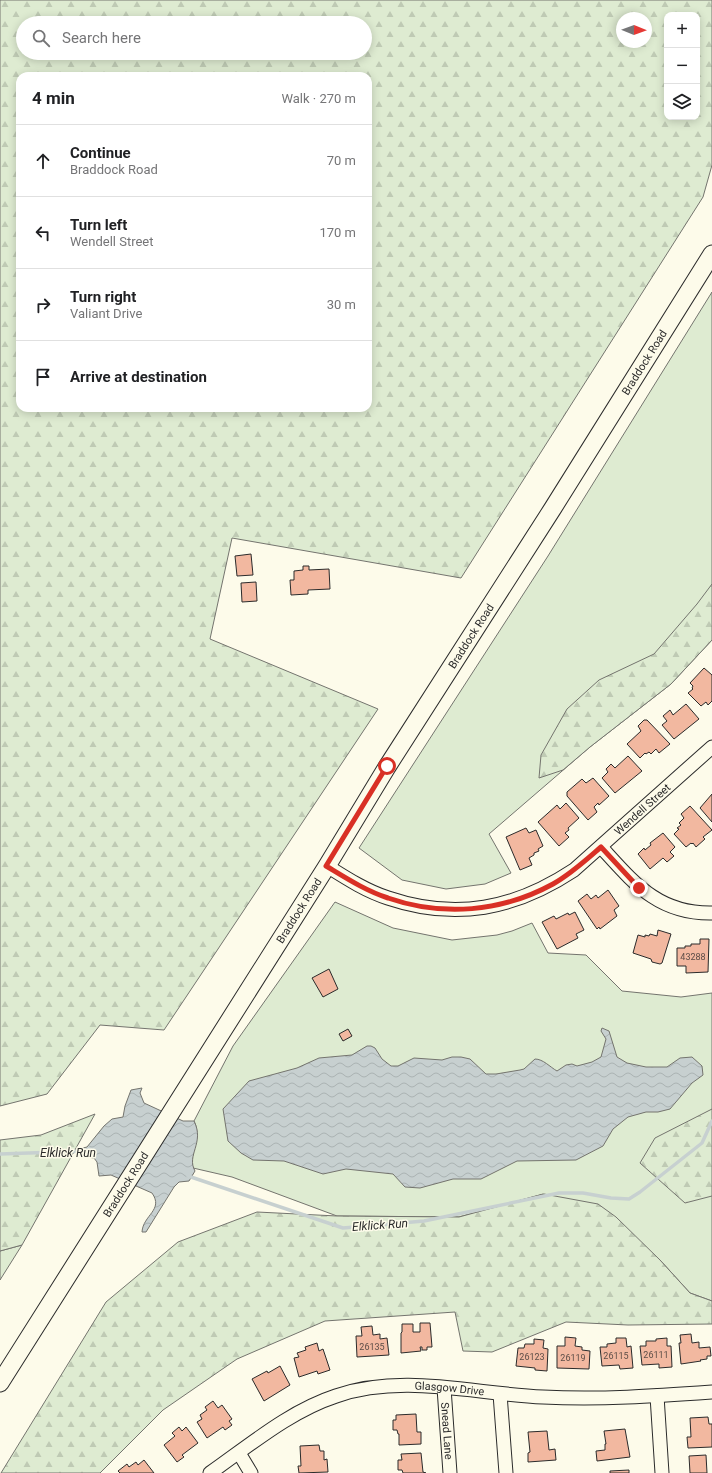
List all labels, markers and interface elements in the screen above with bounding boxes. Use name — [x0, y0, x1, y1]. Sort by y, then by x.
north arrow — [616, 12, 652, 48]
map controls — [664, 12, 700, 120]
button: + — [664, 12, 700, 48]
search box — [16, 16, 372, 60]
icon: search — [30, 27, 52, 49]
text: Search here — [62, 29, 141, 47]
button: − — [664, 48, 700, 84]
button: layers — [664, 84, 700, 120]
text: 4 min — [32, 88, 75, 108]
text: Walk · 270 m — [281, 91, 356, 106]
text: Continue — [70, 144, 131, 162]
icon: ahead — [32, 150, 54, 172]
text: 70 m — [327, 153, 356, 168]
text: Braddock Road — [70, 162, 158, 177]
text: Turn left — [70, 216, 127, 234]
icon: left — [32, 222, 54, 244]
text: 170 m — [319, 225, 356, 240]
text: Wendell Street — [70, 234, 153, 249]
text: Turn right — [70, 288, 136, 306]
icon: right — [32, 294, 54, 316]
text: 30 m — [327, 297, 356, 312]
text: Valiant Drive — [70, 306, 142, 321]
street label: Braddock Road — [619, 328, 670, 398]
icon: arrive — [32, 366, 54, 388]
text: Arrive at destination — [70, 368, 207, 386]
street label: Braddock Road — [446, 602, 497, 671]
route start — [378, 757, 396, 775]
street label: Wendell Street — [612, 781, 674, 838]
street label: Braddock Road — [274, 876, 325, 946]
route end — [630, 879, 648, 897]
house number: 43288 — [680, 952, 706, 962]
water label: Elklick Run — [40, 1146, 96, 1160]
street label: Braddock Road — [101, 1150, 151, 1220]
water label: Elklick Run — [352, 1216, 408, 1234]
house number: 26135 — [359, 1342, 385, 1352]
house number: 26111 — [643, 1350, 669, 1360]
house number: 26115 — [603, 1351, 629, 1361]
house number: 26123 — [519, 1352, 545, 1362]
house number: 26119 — [560, 1353, 586, 1363]
street label: Glasgow Drive — [414, 1379, 485, 1399]
street label: Snead Lane — [438, 1402, 455, 1460]

